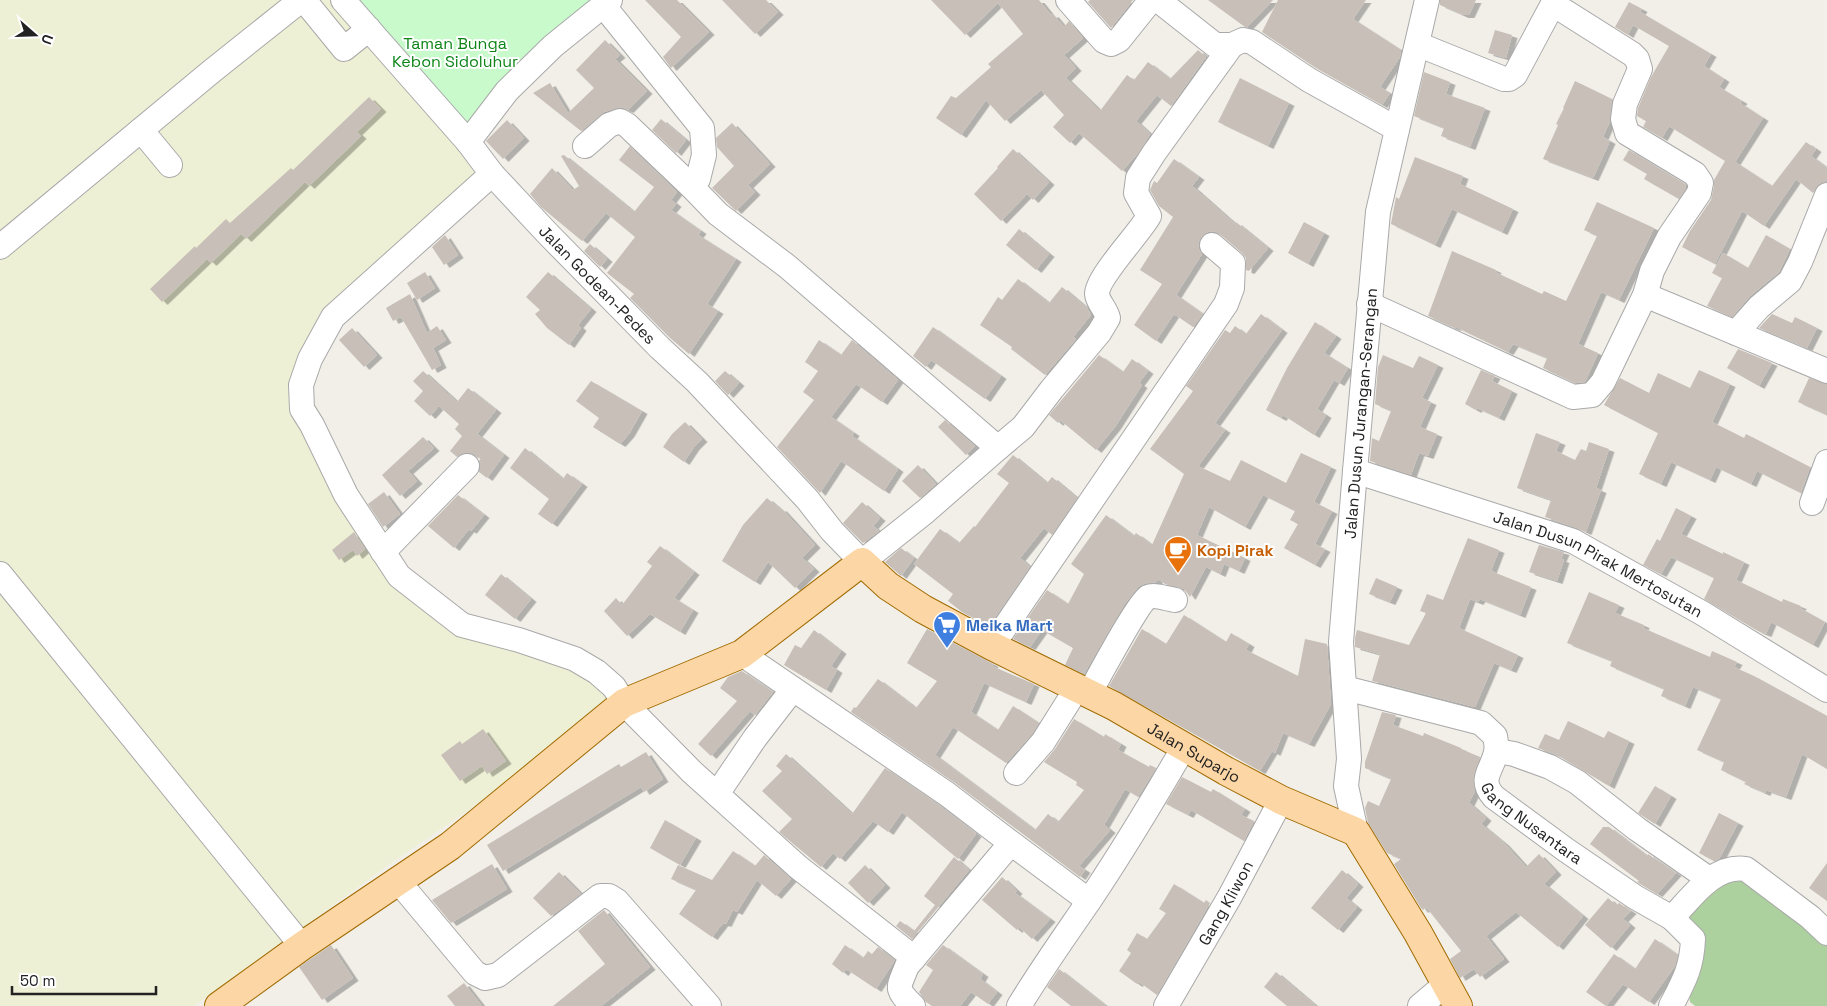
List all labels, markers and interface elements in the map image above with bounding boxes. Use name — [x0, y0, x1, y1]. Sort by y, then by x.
north arrow — [10, 10, 60, 60]
text: U — [37, 32, 57, 47]
park label: Taman Bunga Kebon Sidoluhur — [392, 33, 518, 72]
street label: Jalan Godean-Pedes — [534, 220, 661, 349]
street label: Jalan Dusun Jurangan-Serangan — [1339, 287, 1382, 540]
street label: Jalan Dusun Pirak Mertosutan — [1491, 506, 1707, 622]
cafe icon: Kopi Pirak — [1163, 535, 1193, 574]
place label: Kopi Pirak — [1197, 540, 1273, 561]
supermarket icon: Meika Mart — [932, 610, 962, 649]
place label: Meika Mart — [966, 615, 1053, 636]
street label: Jalan Suparjo — [1143, 717, 1244, 787]
street label: Gang Nusantara — [1476, 779, 1587, 869]
street label: Gang Kliwon — [1193, 857, 1257, 949]
scale bar — [12, 964, 156, 996]
text: 50 m — [20, 971, 55, 990]

